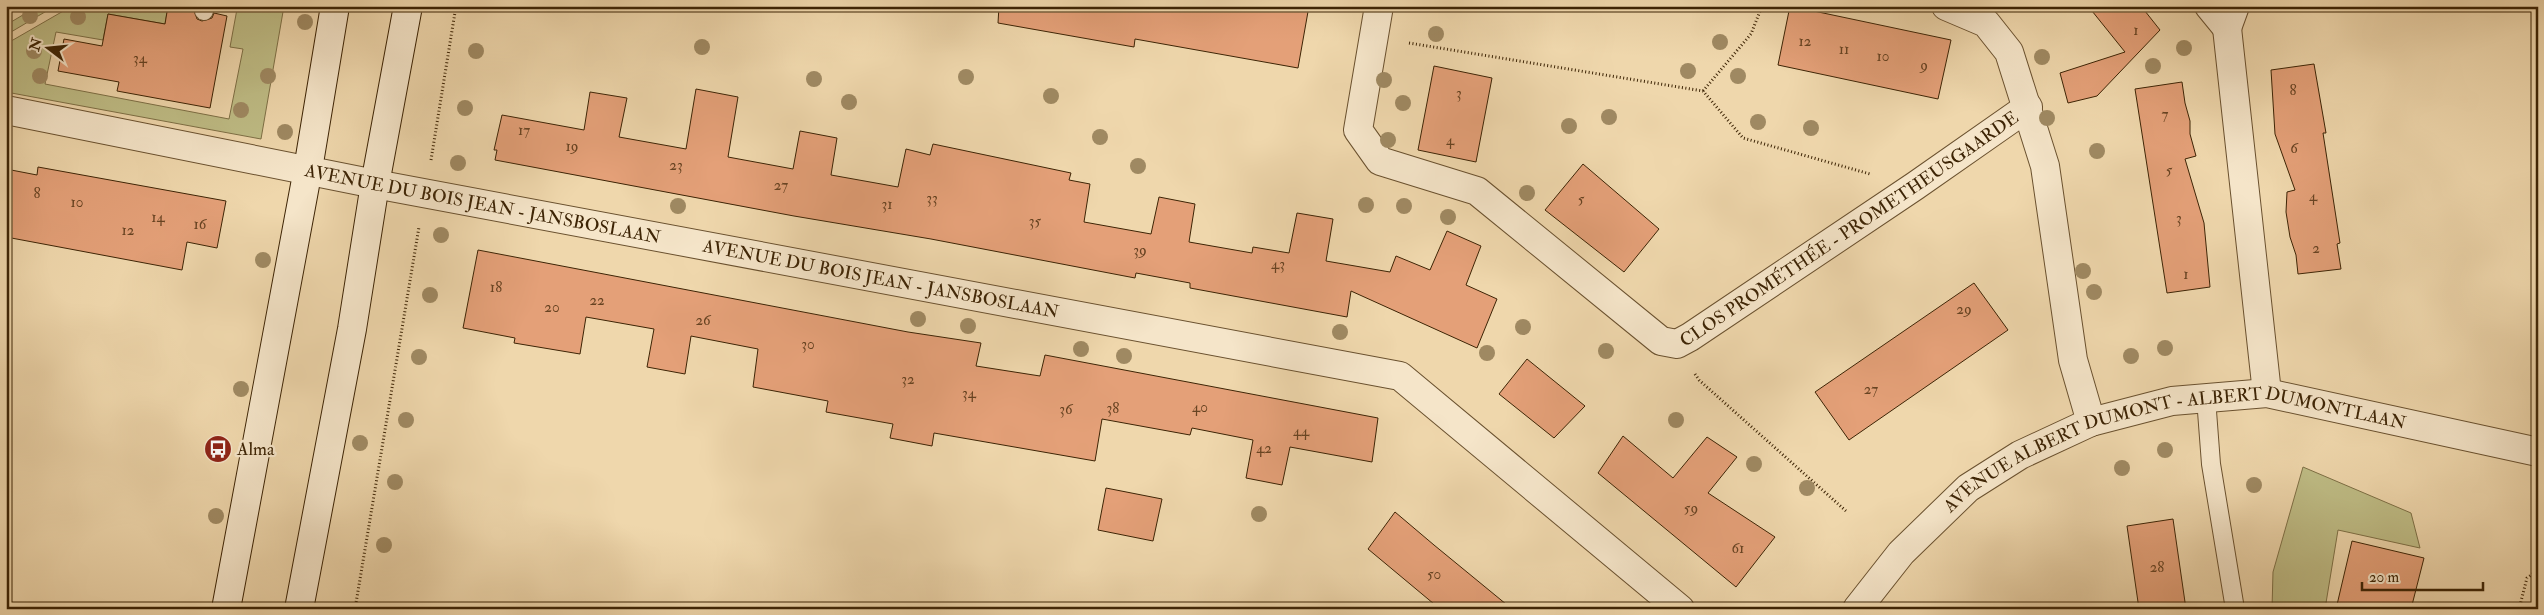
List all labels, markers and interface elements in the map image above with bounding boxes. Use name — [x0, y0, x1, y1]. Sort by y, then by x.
house number: 1 — [2133, 21, 2139, 40]
north arrow — [22, 22, 72, 72]
house number: 12 — [1799, 32, 1812, 51]
text: N — [26, 36, 46, 54]
house number: 11 — [1839, 40, 1849, 59]
house number: 10 — [1877, 47, 1889, 66]
house number: 34 — [133, 49, 148, 68]
house number: 9 — [1919, 56, 1928, 75]
house number: 8 — [2289, 81, 2297, 100]
house number: 3 — [1456, 84, 1462, 103]
house number: 7 — [2162, 105, 2169, 124]
street label: CLOS PROMÉTHÉE - PROMETHEUSGAARDE — [1676, 106, 2023, 352]
house number: 17 — [518, 121, 530, 140]
house number: 4 — [1446, 131, 1455, 150]
house number: 19 — [566, 137, 578, 156]
house number: 6 — [2290, 139, 2299, 158]
house number: 23 — [669, 156, 683, 175]
street label: AVENUE DU BOIS JEAN - JANSBOSLAAN — [302, 159, 663, 249]
house number: 5 — [2166, 161, 2173, 180]
house number: 27 — [774, 176, 788, 195]
house number: 8 — [33, 184, 41, 203]
house number: 4 — [2309, 187, 2318, 206]
house number: 33 — [926, 189, 938, 208]
house number: 5 — [1578, 190, 1585, 209]
house number: 10 — [71, 193, 83, 212]
house number: 31 — [881, 195, 893, 214]
house number: 14 — [151, 208, 166, 227]
house number: 3 — [2176, 209, 2182, 228]
house number: 35 — [1029, 212, 1042, 231]
house number: 16 — [194, 215, 208, 234]
house number: 12 — [122, 221, 135, 240]
street label: AVENUE DU BOIS JEAN - JANSBOSLAAN — [700, 234, 1061, 323]
house number: 2 — [2312, 239, 2320, 258]
house number: 39 — [1133, 241, 1147, 260]
house number: 43 — [1271, 255, 1285, 274]
house number: 1 — [2183, 265, 2189, 284]
house number: 18 — [490, 278, 502, 297]
house number: 22 — [589, 291, 605, 310]
house number: 20 — [544, 298, 560, 317]
house number: 29 — [1956, 300, 1972, 319]
house number: 26 — [695, 311, 712, 330]
house number: 30 — [801, 335, 815, 354]
house number: 32 — [901, 370, 915, 389]
house number: 27 — [1864, 380, 1878, 399]
street label: AVENUE ALBERT DUMONT - ALBERT DUMONTLAAN — [1938, 382, 2408, 518]
house number: 34 — [962, 384, 977, 403]
house number: 40 — [1192, 398, 1208, 417]
house number: 38 — [1107, 399, 1119, 418]
house number: 36 — [1059, 400, 1074, 419]
house number: 44 — [1293, 422, 1310, 441]
bus stop icon: Alma — [203, 434, 233, 464]
place label: Alma — [236, 438, 275, 461]
house number: 42 — [1256, 439, 1272, 458]
house number: 59 — [1684, 499, 1698, 518]
house number: 61 — [1732, 539, 1744, 558]
house number: 28 — [2150, 558, 2164, 577]
scale bar — [2362, 560, 2483, 592]
house number: 50 — [1427, 565, 1441, 584]
text: 20 m — [2369, 568, 2399, 587]

